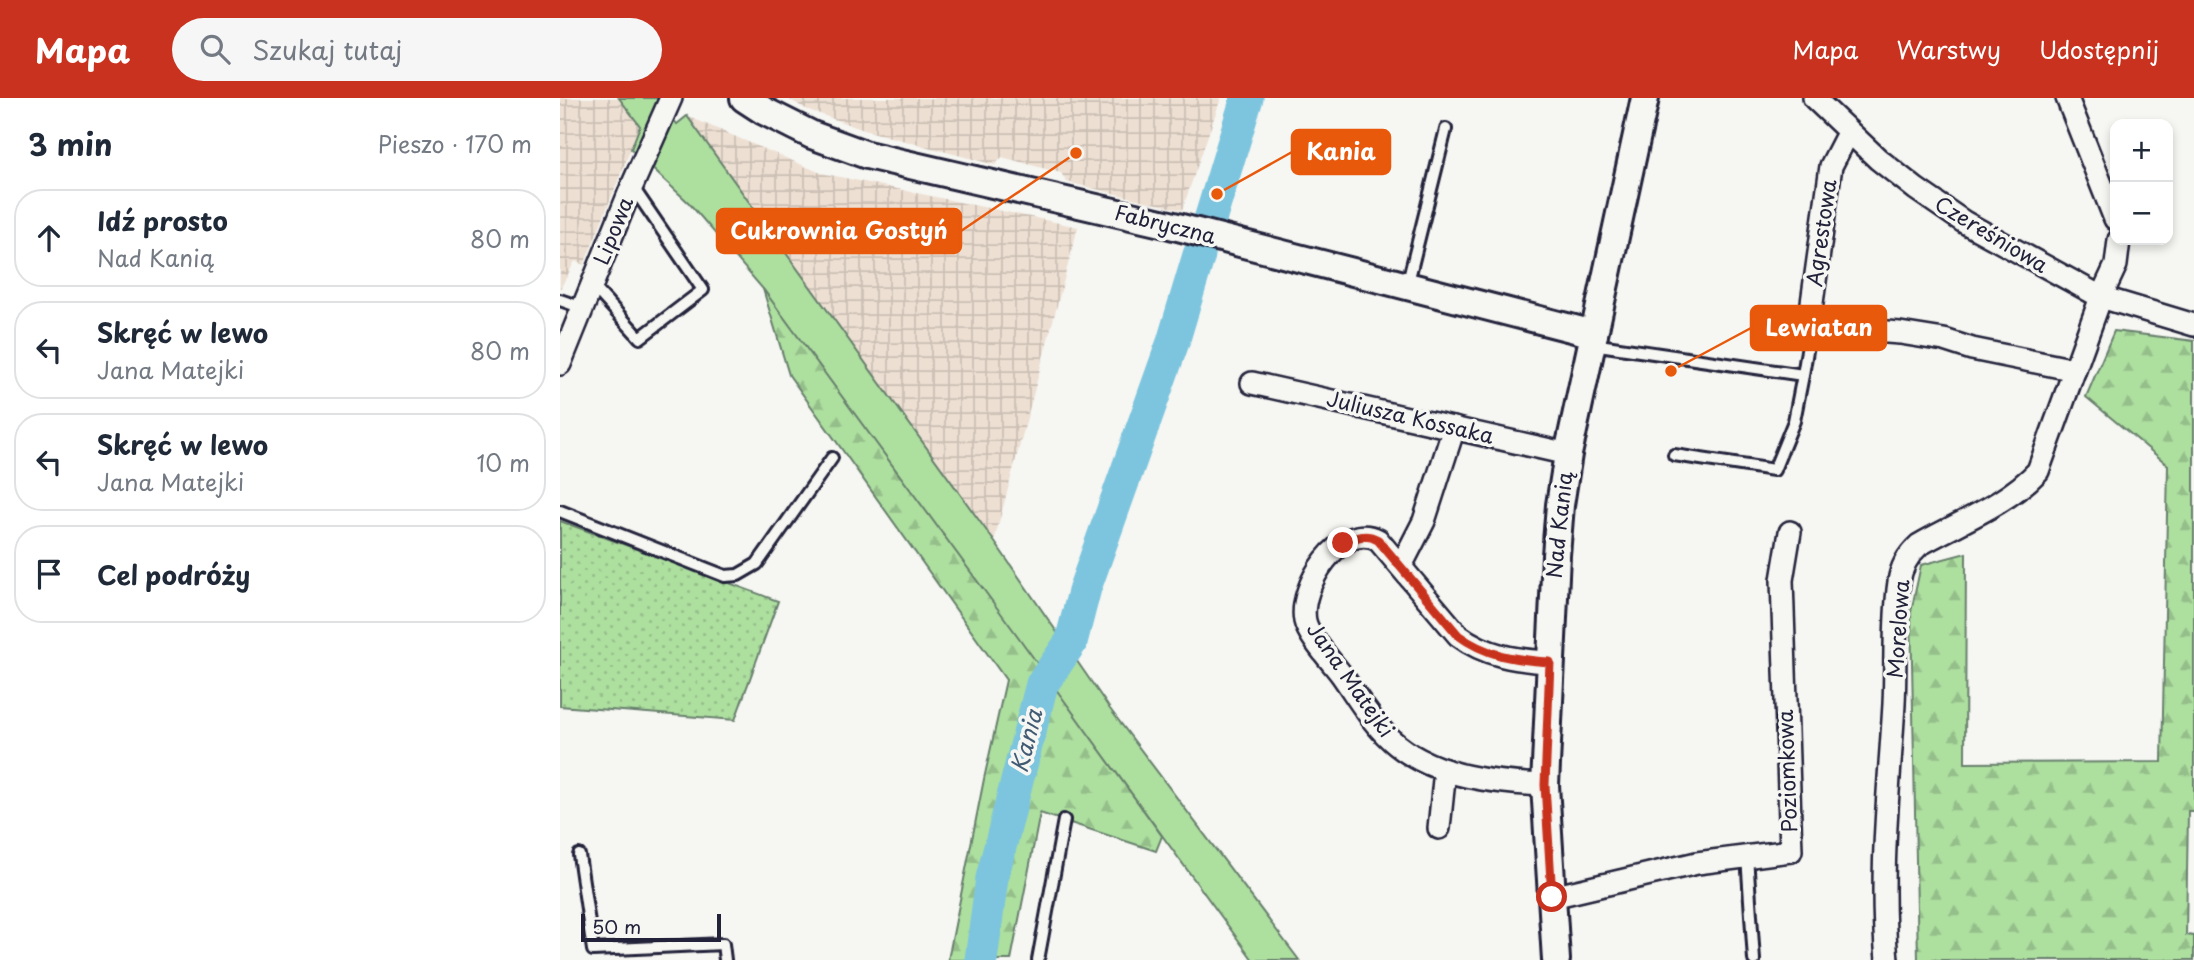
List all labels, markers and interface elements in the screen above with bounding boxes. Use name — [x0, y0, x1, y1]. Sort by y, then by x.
search box — [172, 18, 662, 81]
text: Mapa — [35, 24, 130, 74]
icon: search — [196, 30, 234, 68]
text: Szukaj tutaj — [252, 30, 402, 69]
text: Mapa — [1792, 31, 1858, 67]
text: Warstwy — [1896, 31, 2001, 67]
text: Udostępnij — [2039, 31, 2159, 67]
map controls — [2110, 119, 2173, 245]
button: + — [2110, 119, 2173, 182]
text: 3 min — [28, 121, 113, 166]
text: Pieszo · 170 m — [378, 126, 532, 161]
callout: Kania — [1292, 130, 1390, 174]
text: Kania — [1306, 133, 1376, 168]
street label: Agrestowa — [1797, 177, 1843, 288]
button: − — [2110, 182, 2173, 245]
street label: Czereśniowa — [1929, 187, 2055, 280]
street label: Lipowa — [584, 191, 640, 269]
street label: Fabryczna — [1112, 195, 1219, 251]
text: Idź prosto — [97, 201, 228, 240]
callout: Cukrownia Gostyń — [717, 209, 961, 253]
text: Cukrownia Gostyń — [730, 212, 948, 247]
icon: ahead — [30, 219, 68, 257]
text: 80 m — [470, 221, 530, 256]
text: Nad Kanią — [97, 240, 214, 275]
callout: Lewiatan — [1751, 306, 1886, 350]
text: Lewiatan — [1765, 309, 1873, 344]
text: Skręć w lewo — [97, 313, 268, 352]
icon: left — [30, 331, 68, 369]
text: 80 m — [470, 333, 530, 368]
text: Jana Matejki — [97, 352, 244, 387]
street label: Juliusza Kossaka — [1324, 381, 1498, 451]
text: Skręć w lewo — [97, 425, 268, 464]
icon: left — [30, 443, 68, 481]
text: 10 m — [476, 445, 530, 480]
text: Jana Matejki — [97, 464, 244, 499]
street label: Nad Kanią — [1537, 470, 1580, 580]
route end — [1327, 527, 1358, 558]
icon: arrive — [30, 555, 68, 593]
text: Cel podróży — [97, 555, 250, 594]
street label: Morelowa — [1878, 579, 1916, 679]
street label: Jana Matejki — [1300, 615, 1403, 743]
water label: Kania — [1001, 704, 1051, 776]
street label: Poziomkowa — [1768, 709, 1804, 833]
route start — [1536, 881, 1567, 912]
scale bar — [581, 911, 721, 943]
text: 50 m — [592, 912, 641, 940]

